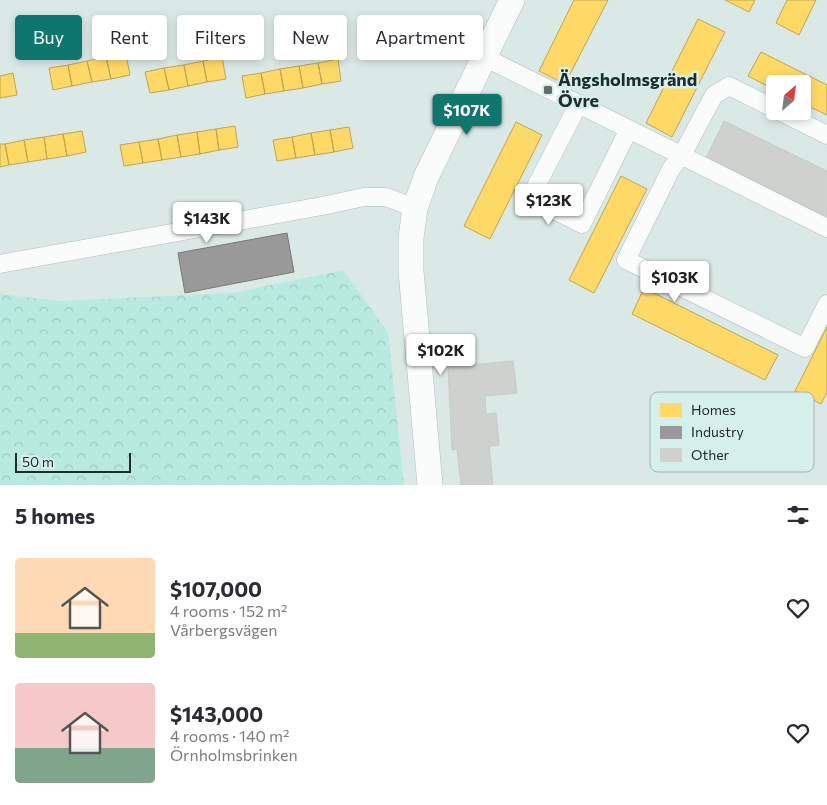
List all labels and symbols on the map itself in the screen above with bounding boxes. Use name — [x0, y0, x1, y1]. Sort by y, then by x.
place label: Ängsholmsgränd Övre — [558, 68, 697, 111]
north arrow — [766, 75, 811, 120]
marker: Ängsholmsgränd Övre — [542, 84, 554, 96]
pin: $107K — [432, 94, 502, 136]
pin: $123K — [514, 184, 584, 226]
pin: $143K — [172, 202, 242, 244]
pin: $103K — [640, 260, 710, 303]
pin: $102K — [406, 334, 476, 376]
legend — [650, 392, 814, 472]
text: Homes — [691, 401, 736, 418]
text: Industry — [691, 423, 744, 440]
text: Other — [691, 446, 730, 463]
scale bar — [15, 450, 131, 473]

